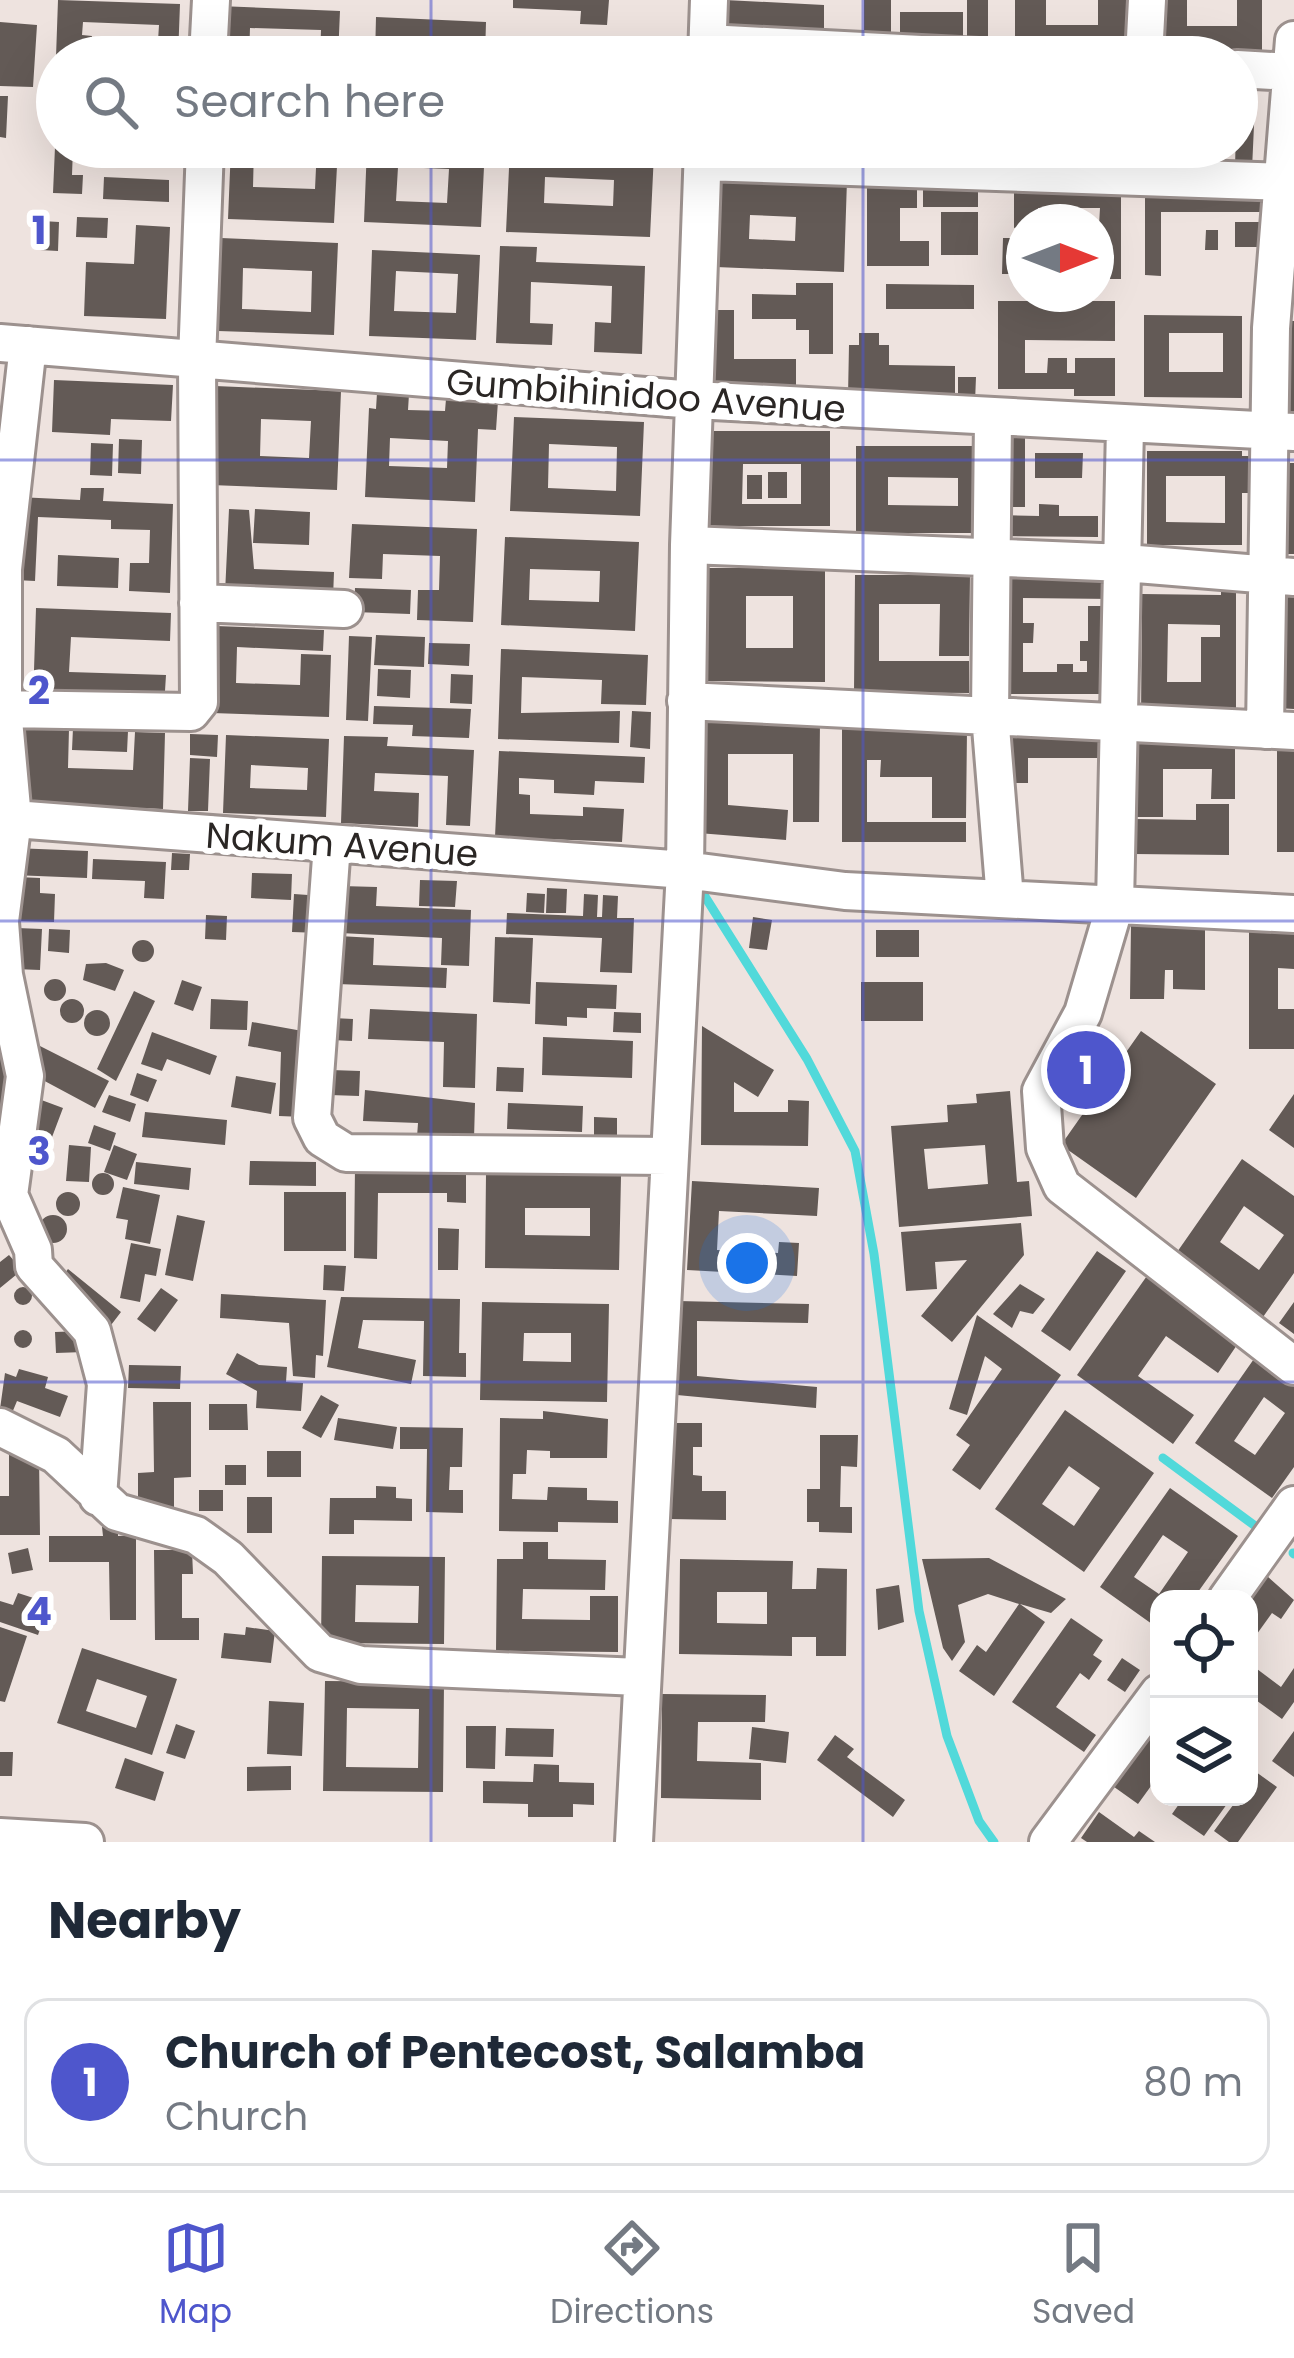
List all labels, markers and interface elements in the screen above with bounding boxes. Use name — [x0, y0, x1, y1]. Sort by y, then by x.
search box — [36, 36, 1258, 168]
icon: search — [78, 69, 144, 135]
text: Search here — [174, 70, 445, 133]
text: 1 — [32, 203, 46, 258]
north arrow — [1006, 204, 1114, 312]
street label: Gumbihinidoo Avenue — [445, 356, 847, 435]
text: 2 — [28, 663, 50, 718]
street label: Nakum Avenue — [204, 810, 480, 879]
pin: 1 — [1047, 1025, 1125, 1115]
text: 3 — [27, 1124, 51, 1179]
your location — [717, 1233, 777, 1293]
text: 4 — [26, 1584, 52, 1639]
map controls — [1150, 1590, 1258, 1806]
button: locate — [1150, 1590, 1258, 1698]
button: layers — [1150, 1698, 1258, 1806]
text: Nearby — [48, 1884, 241, 1956]
text: Church of Pentecost, Salamba — [165, 2021, 865, 2084]
text: 1 — [83, 2055, 97, 2110]
text: 80 m — [1143, 2055, 1243, 2110]
text: Church — [165, 2089, 308, 2144]
tab: Map — [159, 2215, 232, 2337]
tab: Directions — [550, 2215, 714, 2337]
tab: Saved — [1032, 2215, 1135, 2337]

